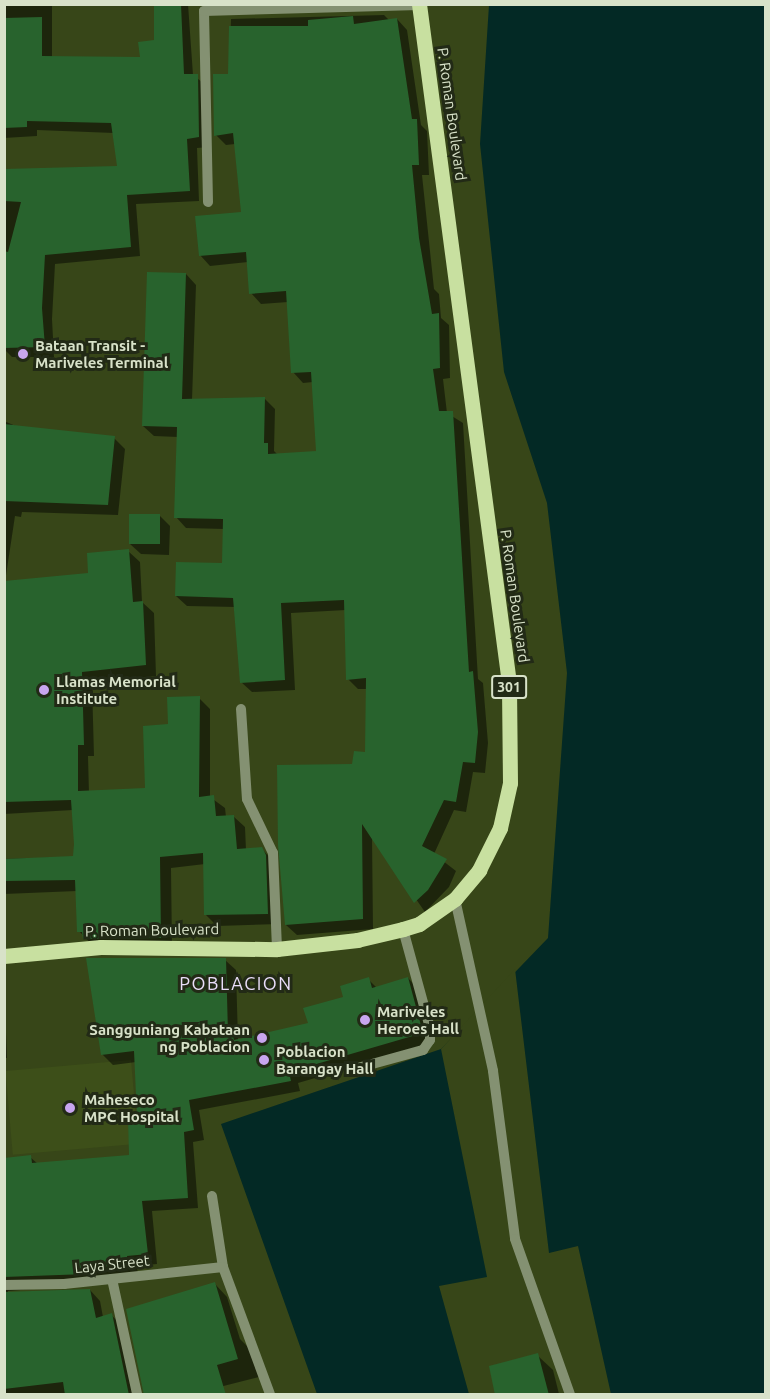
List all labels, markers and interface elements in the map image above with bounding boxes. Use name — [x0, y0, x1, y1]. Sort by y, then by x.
street label: P. Roman Boulevard — [434, 46, 470, 182]
place label: Bataan Transit - Mariveles Terminal — [35, 336, 168, 371]
marker: Bataan Transit - Mariveles Terminal — [16, 347, 30, 361]
street label: P. Roman Boulevard — [497, 528, 533, 664]
place label: Llamas Memorial Institute — [56, 672, 176, 707]
road number: 301 — [491, 676, 527, 698]
marker: Llamas Memorial Institute — [37, 683, 51, 697]
street label: P. Roman Boulevard — [85, 920, 219, 940]
district label: POBLACION — [179, 972, 293, 994]
place label: Mariveles Heroes Hall — [377, 1002, 459, 1037]
marker: Mariveles Heroes Hall — [358, 1013, 372, 1027]
place label: Sangguniang Kabataan ng Poblacion — [89, 1020, 250, 1055]
marker: Sangguniang Kabataan ng Poblacion — [255, 1031, 269, 1045]
place label: Poblacion Barangay Hall — [276, 1042, 374, 1077]
marker: Poblacion Barangay Hall — [257, 1053, 271, 1067]
place label: Maheseco MPC Hospital — [84, 1090, 179, 1125]
marker: Maheseco MPC Hospital — [61, 1099, 79, 1117]
street label: Laya Street — [73, 1251, 151, 1277]

